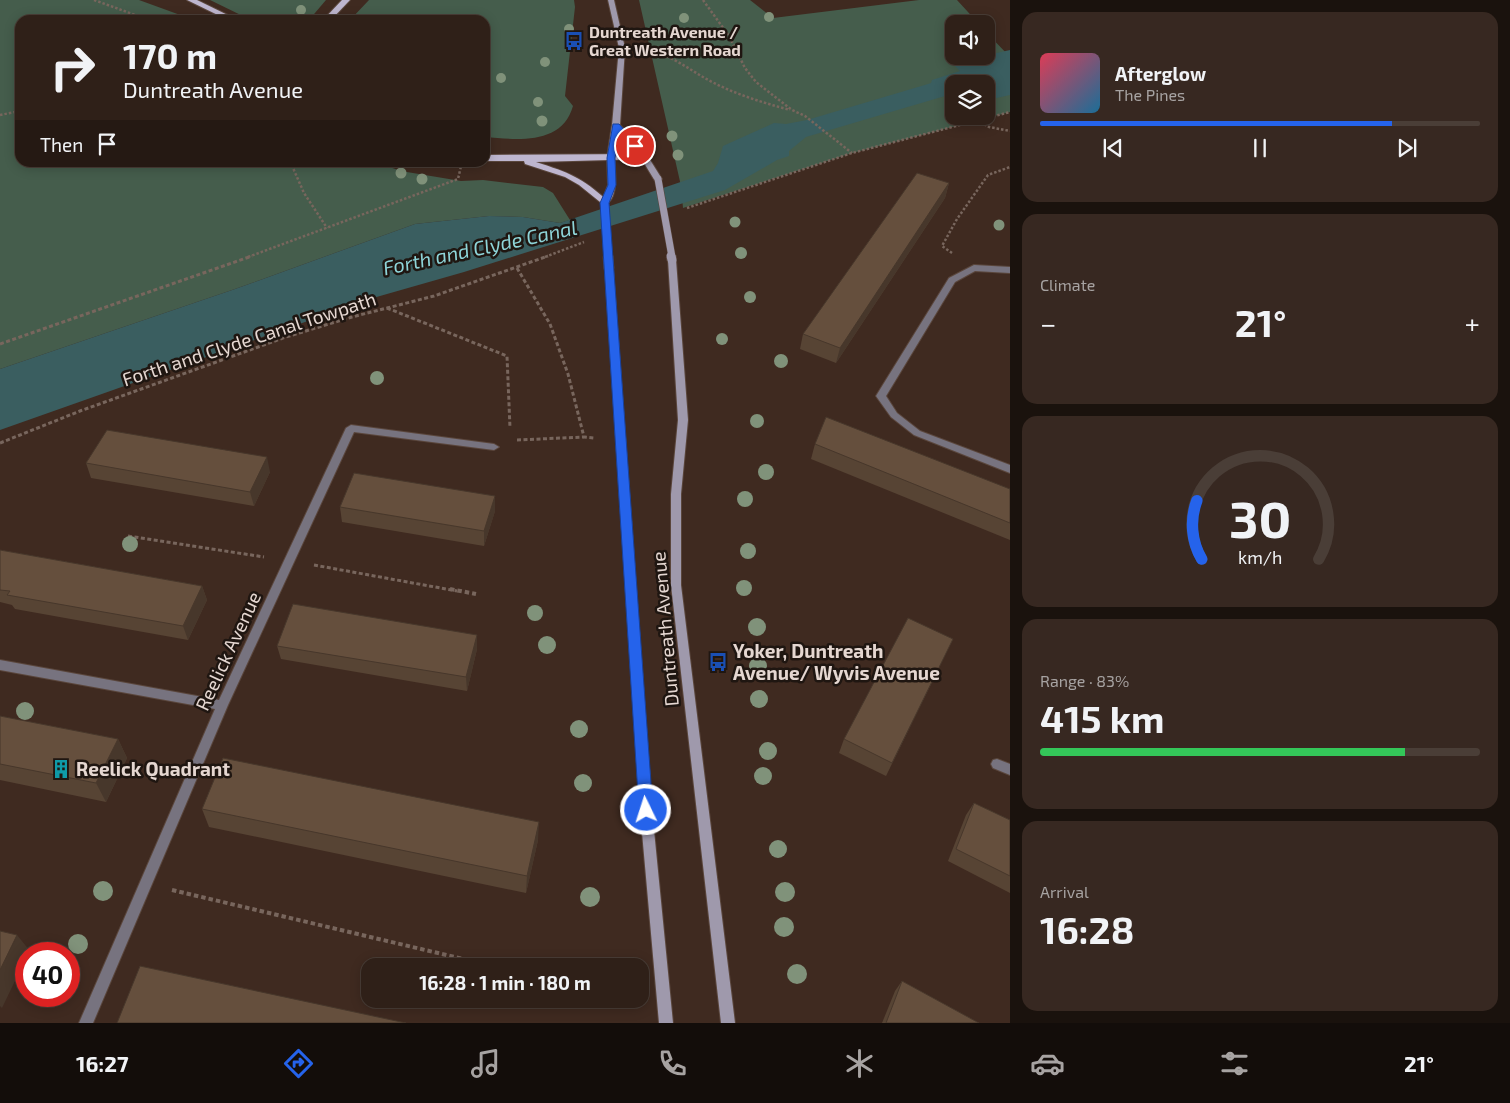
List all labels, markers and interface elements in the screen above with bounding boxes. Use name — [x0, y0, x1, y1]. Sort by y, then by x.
map controls — [945, 15, 995, 125]
button: sound — [945, 15, 995, 65]
place label: Duntreath Avenue / Great Western Road — [589, 22, 741, 59]
bus stop icon: Duntreath Avenue / Great Western Road — [563, 30, 585, 52]
text: 170 m — [123, 34, 217, 76]
icon: right — [40, 35, 105, 100]
text: Afterglow — [1115, 62, 1206, 85]
button: layers — [945, 75, 995, 125]
text: Duntreath Avenue — [123, 76, 303, 102]
text: The Pines — [1115, 85, 1185, 104]
pin — [614, 125, 656, 167]
icon: arrive — [93, 130, 121, 158]
icon: arrive — [621, 132, 649, 160]
text: Then — [40, 133, 83, 156]
icon: previous — [1099, 134, 1127, 162]
icon: pause — [1246, 134, 1274, 162]
icon: next — [1393, 134, 1421, 162]
water label: Forth and Clyde Canal — [380, 215, 579, 280]
text: Climate — [1040, 275, 1095, 294]
street label: Forth and Clyde Canal Towpath — [119, 287, 379, 390]
text: 21° — [1235, 299, 1286, 345]
text: − — [1040, 306, 1056, 340]
text: + — [1465, 306, 1480, 340]
text: 30 — [1229, 486, 1291, 548]
text: km/h — [1238, 546, 1282, 568]
street label: Duntreath Avenue — [646, 551, 683, 707]
street label: Reelick Avenue — [190, 588, 265, 714]
place label: Yoker, Duntreath Avenue/ Wyvis Avenue — [733, 639, 940, 685]
bus stop icon: Yoker, Duntreath Avenue/ Wyvis Avenue — [707, 651, 729, 673]
text: Range · 83% — [1040, 671, 1129, 690]
text: 415 km — [1040, 695, 1165, 741]
place label: Reelick Quadrant — [76, 757, 230, 781]
building icon: Reelick Quadrant — [50, 758, 72, 780]
position arrow — [619, 783, 671, 835]
text: Arrival — [1040, 882, 1089, 901]
text: 16:28 — [1040, 906, 1134, 952]
speed limit sign: 40 — [15, 942, 80, 1007]
text: 16:28 · 1 min · 180 m — [419, 971, 591, 994]
icon: directions — [281, 1046, 316, 1081]
icon: music — [468, 1046, 503, 1081]
icon: phone — [655, 1046, 690, 1081]
icon: climate — [842, 1046, 877, 1081]
icon: car — [1030, 1046, 1065, 1081]
icon: filters — [1217, 1046, 1252, 1081]
text: 16:27 — [76, 1050, 129, 1076]
text: 21° — [1404, 1050, 1434, 1076]

